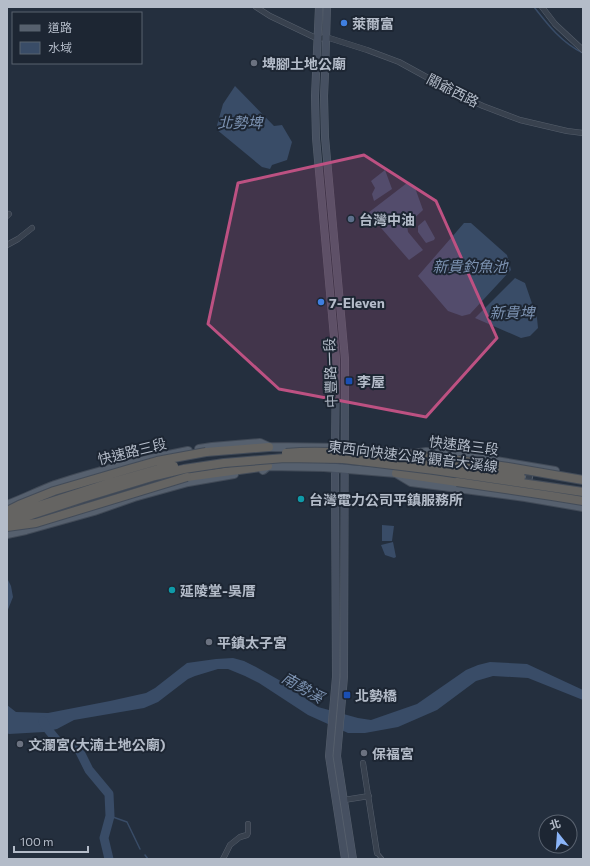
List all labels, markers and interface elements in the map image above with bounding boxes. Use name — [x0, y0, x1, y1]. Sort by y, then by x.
legend — [12, 12, 142, 64]
place label: 萊爾富 — [352, 15, 394, 32]
marker: 萊爾富 — [339, 18, 349, 28]
text: 道路 — [48, 20, 72, 34]
text: 水域 — [48, 40, 72, 54]
place label: 埤腳土地公廟 — [262, 55, 346, 72]
marker: 埤腳土地公廟 — [249, 58, 259, 68]
street label: 關爺西路 — [424, 70, 482, 110]
water label: 北勢埤 — [217, 113, 264, 131]
place label: 台灣中油 — [359, 211, 415, 228]
marker: 台灣中油 — [346, 214, 356, 224]
water label: 新貴釣魚池 — [432, 257, 509, 275]
place label: 7-Eleven — [329, 294, 385, 311]
marker: 7-Eleven — [316, 297, 326, 307]
water label: 新貴埤 — [489, 303, 536, 321]
street label: 中豐路一段 — [320, 338, 340, 408]
place label: 李屋 — [357, 373, 385, 390]
marker: 李屋 — [344, 376, 354, 386]
street label: 快速路三段 — [428, 432, 500, 458]
street label: 快速路三段 — [96, 434, 168, 468]
street label: 東西向快速公路 觀音大溪線 — [327, 437, 499, 475]
place label: 台灣電力公司平鎮服務所 — [309, 491, 463, 508]
marker: 台灣電力公司平鎮服務所 — [296, 494, 306, 504]
place label: 延陵堂-吳厝 — [180, 582, 256, 599]
marker: 延陵堂-吳厝 — [167, 585, 177, 595]
place label: 平鎮太子宮 — [217, 634, 287, 651]
marker: 平鎮太子宮 — [204, 637, 214, 647]
water label: 南勢溪 — [279, 668, 329, 707]
place label: 北勢橋 — [355, 687, 397, 704]
marker: 北勢橋 — [342, 690, 352, 700]
place label: 文瀾宮(大湳土地公廟) — [28, 736, 166, 753]
marker: 文瀾宮(大湳土地公廟) — [15, 739, 25, 749]
place label: 保福宮 — [372, 745, 414, 762]
marker: 保福宮 — [359, 748, 369, 758]
north arrow — [538, 814, 578, 854]
text: 北 — [548, 816, 562, 832]
scale bar — [14, 828, 88, 854]
text: 100 m — [20, 834, 54, 848]

